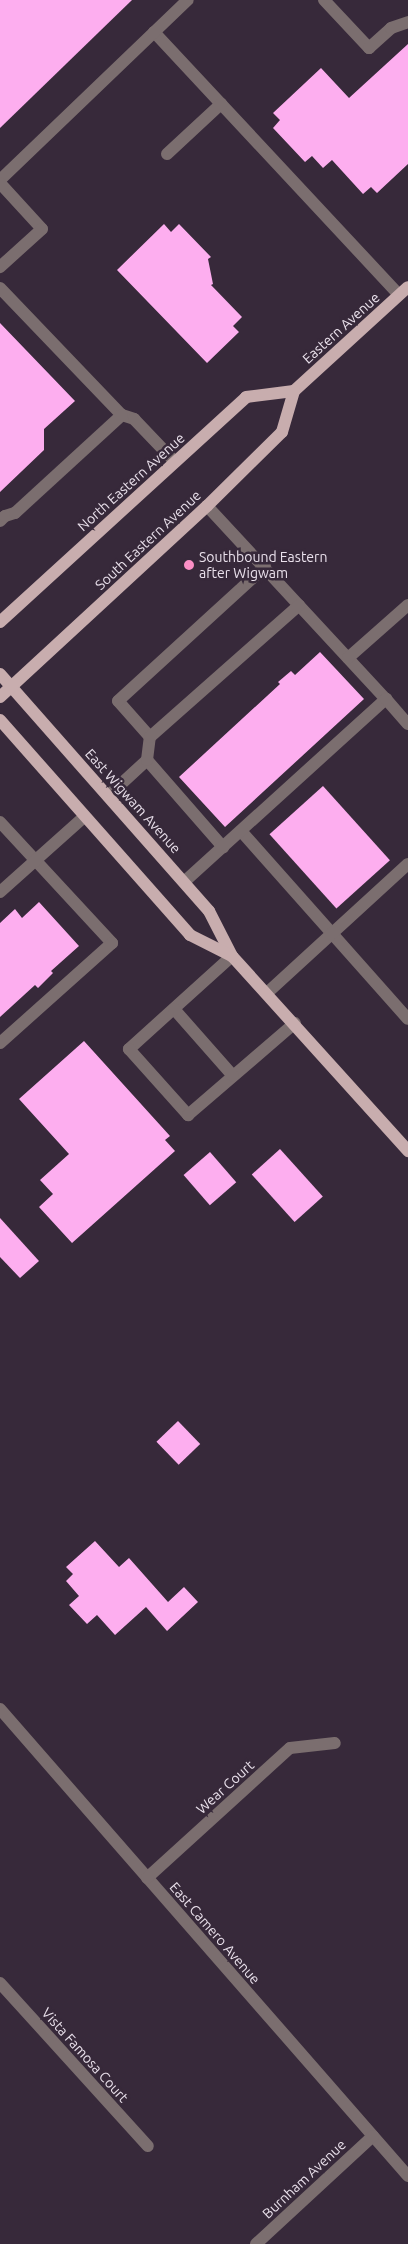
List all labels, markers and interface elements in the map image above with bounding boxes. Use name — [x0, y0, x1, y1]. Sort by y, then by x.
street label: Eastern Avenue — [299, 289, 383, 367]
street label: North Eastern Avenue — [74, 430, 188, 534]
street label: South Eastern Avenue — [92, 487, 204, 593]
place label: Southbound Eastern after Wigwam — [199, 549, 327, 582]
marker: Southbound Eastern after Wigwam — [183, 559, 195, 571]
street label: East Wigwam Avenue — [82, 745, 184, 857]
street label: Wear Court — [193, 1757, 257, 1817]
street label: East Camero Avenue — [166, 1879, 264, 1987]
street label: Vista Famosa Court — [38, 2004, 132, 2106]
street label: Burnham Avenue — [259, 2136, 349, 2222]

